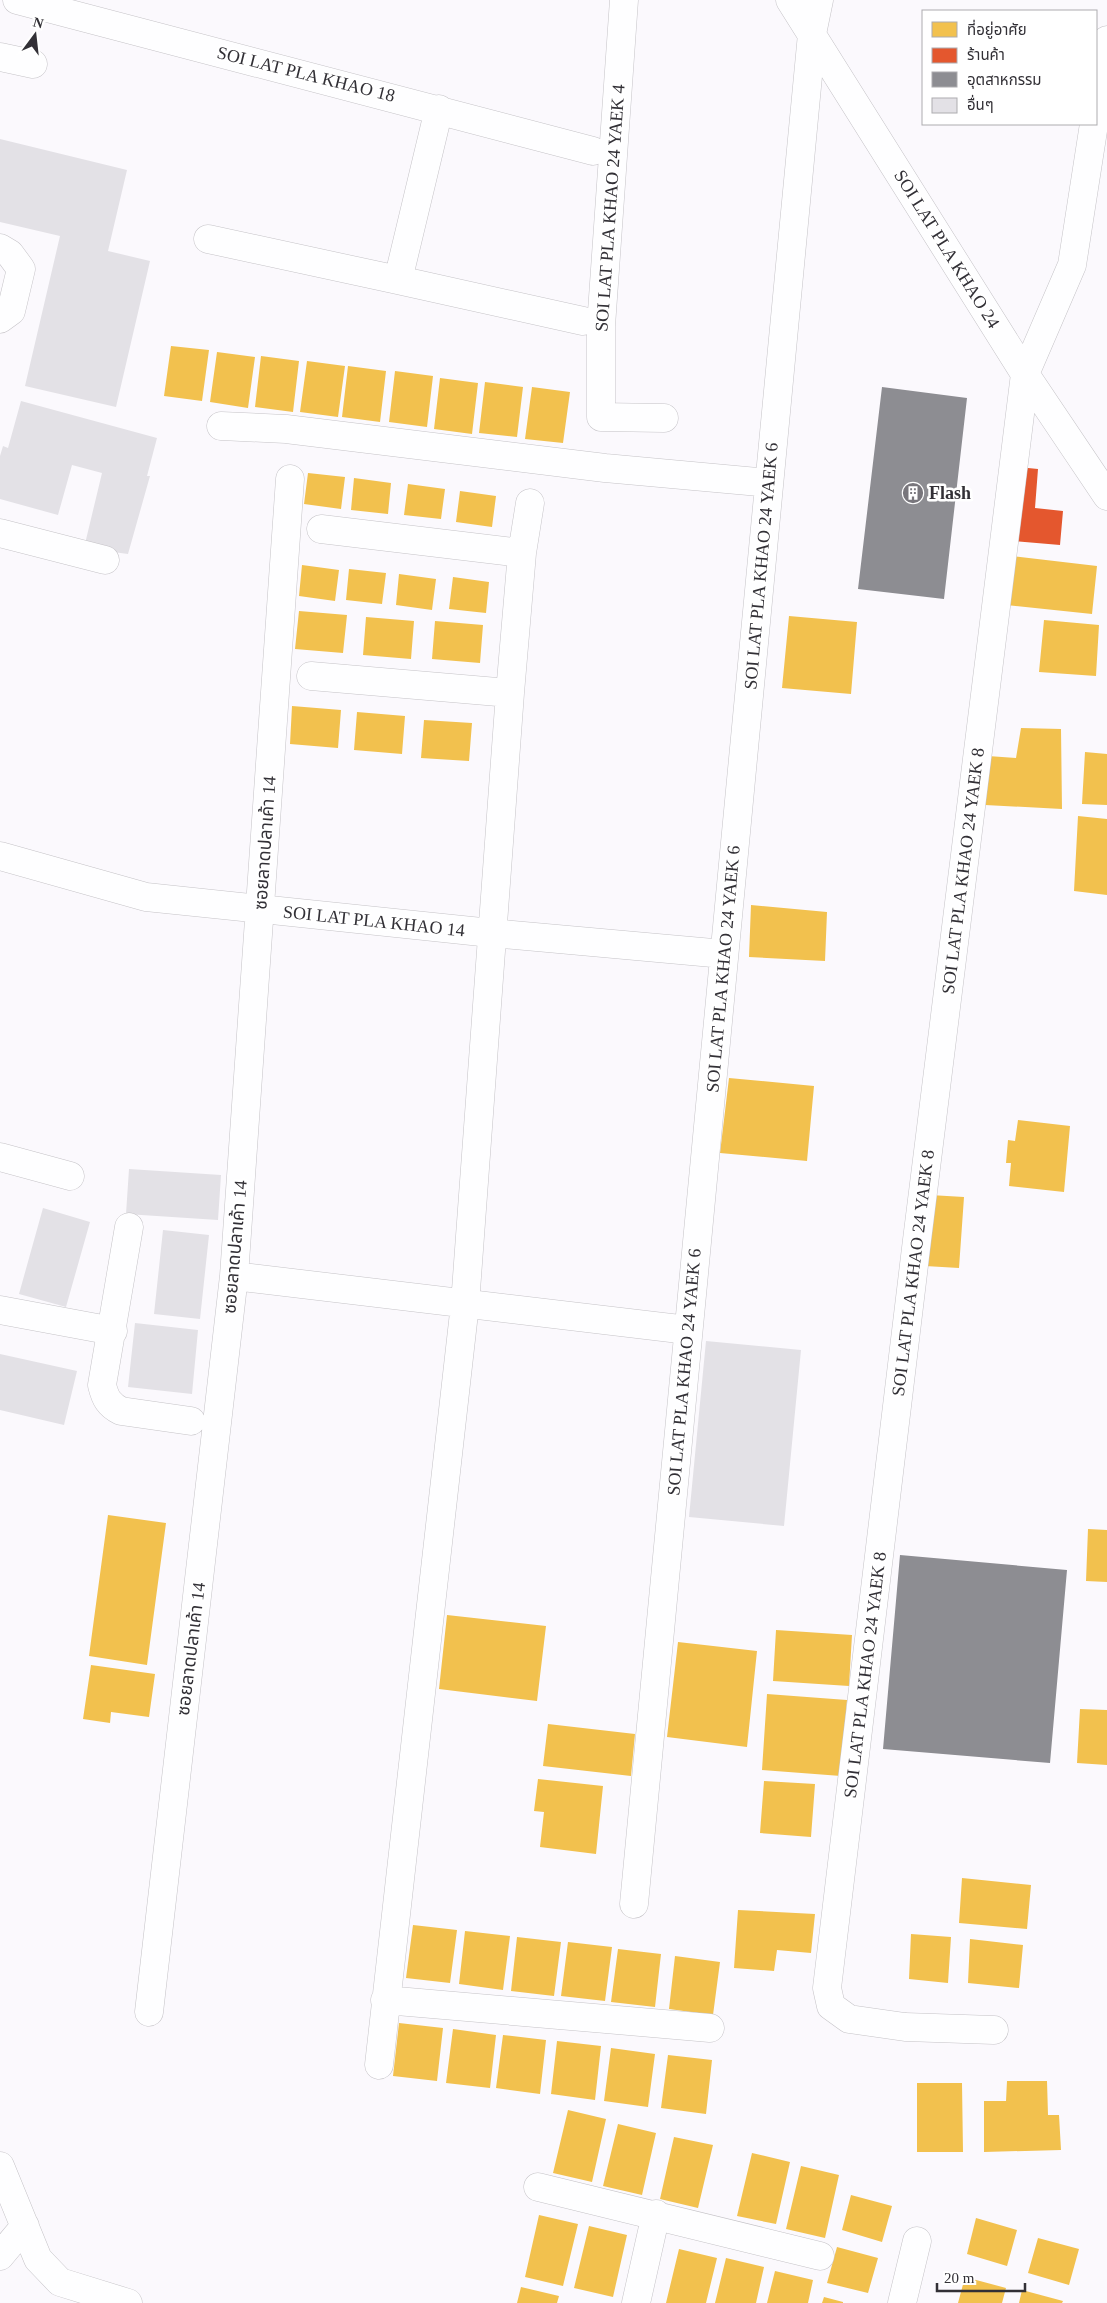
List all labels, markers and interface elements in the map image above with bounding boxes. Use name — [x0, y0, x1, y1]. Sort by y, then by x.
north arrow — [10, 10, 60, 60]
legend — [922, 10, 1097, 125]
text: N — [31, 14, 45, 31]
text: ที่อยู่อาศัย — [967, 19, 1027, 39]
street label: SOI LAT PLA KHAO 18 — [215, 42, 397, 106]
text: ร้านค้า — [967, 47, 1005, 63]
text: อุตสาหกรรม — [967, 72, 1041, 89]
street label: SOI LAT PLA KHAO 24 YAEK 4 — [591, 84, 629, 332]
text: อื่นๆ — [967, 94, 994, 113]
street label: SOI LAT PLA KHAO 24 — [890, 166, 1004, 332]
street label: SOI LAT PLA KHAO 24 YAEK 6 — [740, 442, 782, 690]
building icon: Flash — [901, 481, 925, 505]
place label: Flash — [929, 483, 971, 503]
street label: SOI LAT PLA KHAO 24 YAEK 8 — [938, 747, 988, 995]
street label: ซอยลาดปลาเค้า 14 — [250, 775, 280, 911]
street label: SOI LAT PLA KHAO 24 YAEK 6 — [702, 845, 744, 1093]
street label: SOI LAT PLA KHAO 14 — [282, 902, 466, 940]
street label: SOI LAT PLA KHAO 24 YAEK 8 — [888, 1149, 938, 1397]
street label: ซอยลาดปลาเค้า 14 — [219, 1179, 251, 1315]
street label: SOI LAT PLA KHAO 24 YAEK 6 — [663, 1248, 705, 1496]
street label: SOI LAT PLA KHAO 24 YAEK 8 — [840, 1551, 890, 1799]
street label: ซอยลาดปลาเค้า 14 — [173, 1581, 209, 1717]
scale bar — [937, 2260, 1024, 2292]
text: 20 m — [944, 2270, 975, 2286]

